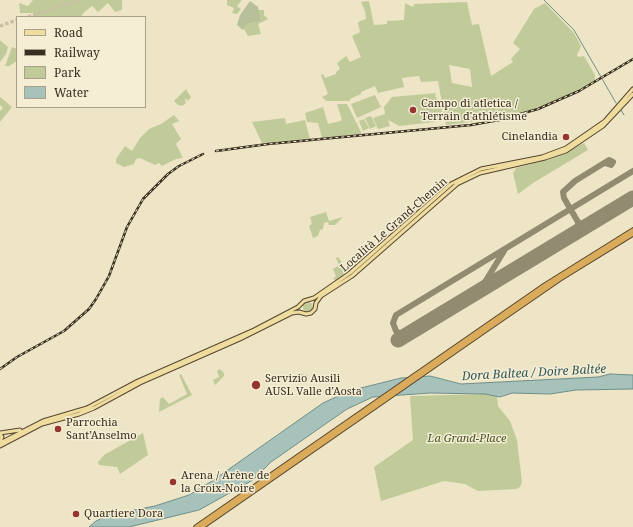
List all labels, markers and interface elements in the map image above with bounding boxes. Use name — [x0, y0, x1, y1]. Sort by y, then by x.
legend — [16, 16, 146, 108]
text: Road — [54, 24, 83, 41]
text: Railway — [54, 44, 100, 61]
text: Park — [54, 64, 81, 81]
text: Water — [54, 84, 89, 101]
place label: Campo di atletica / Terrain d'athlétisme — [421, 97, 527, 123]
marker: Campo di atletica / Terrain d'athlétisme — [408, 105, 418, 115]
place label: Cinelandia — [502, 130, 558, 144]
marker: Cinelandia — [561, 132, 571, 142]
street label: Località Le Grand-Chemin — [338, 175, 450, 275]
water label: Dora Baltea / Doire Baltée — [461, 362, 607, 384]
place label: Servizio Ausili AUSL Valle d'Aosta — [265, 372, 362, 398]
marker: Servizio Ausili AUSL Valle d'Aosta — [250, 379, 262, 391]
place label: Parrochia Sant’Anselmo — [66, 416, 137, 442]
marker: Parrochia Sant’Anselmo — [53, 424, 63, 434]
park label: La Grand-Place — [428, 432, 506, 446]
place label: Arena / Arène de la Croix-Noire — [181, 469, 269, 495]
marker: Arena / Arène de la Croix-Noire — [168, 477, 178, 487]
place label: Quartiere Dora — [84, 507, 163, 521]
marker: Quartiere Dora — [71, 509, 81, 519]

